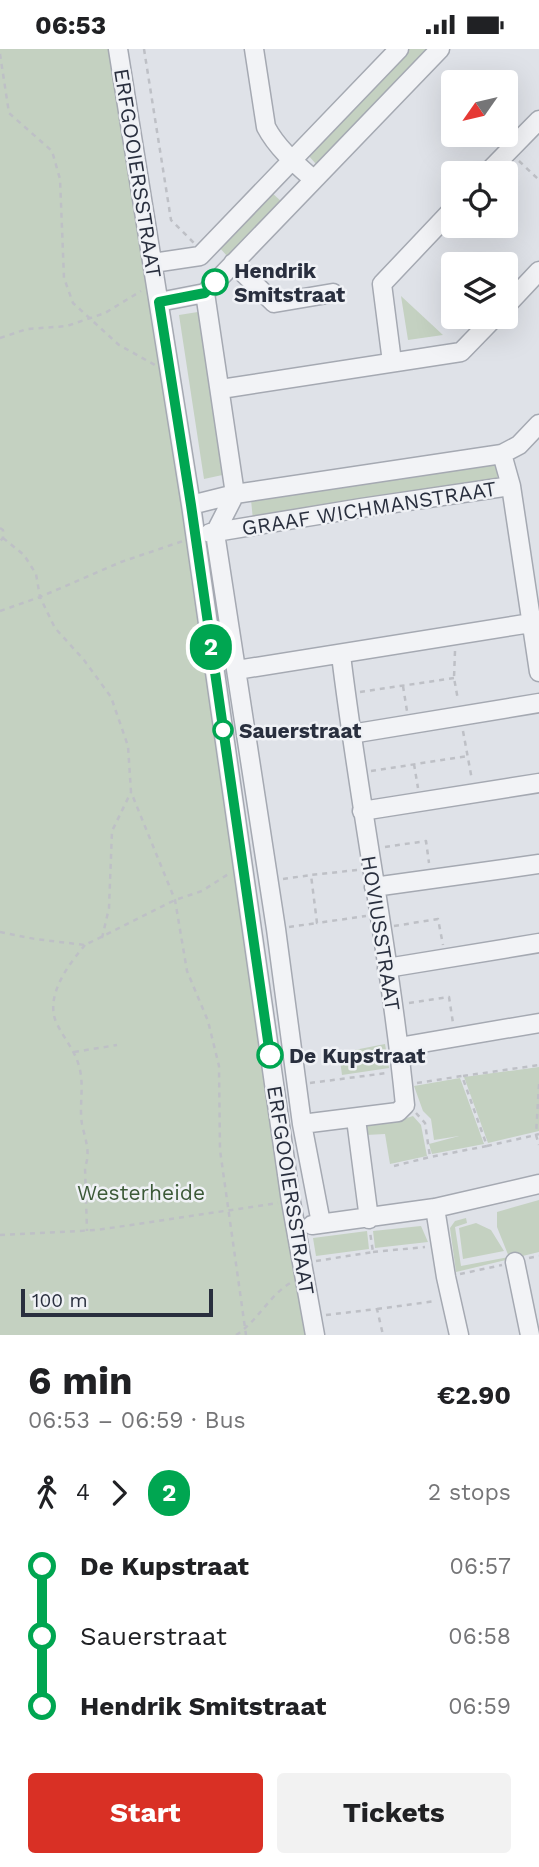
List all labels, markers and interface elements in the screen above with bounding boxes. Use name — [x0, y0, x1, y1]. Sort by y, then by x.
text: 06:53 — [35, 10, 106, 40]
street label: ERFGOOIERSSTRAAT — [109, 67, 167, 280]
north arrow — [441, 70, 518, 147]
map controls — [441, 70, 518, 329]
button: locate — [441, 161, 518, 238]
button: layers — [441, 252, 518, 329]
place label: Hendrik Smitstraat — [234, 258, 345, 307]
marker: Hendrik Smitstraat — [202, 269, 228, 295]
street label: GRAAF WICHMANSTRAAT — [240, 475, 498, 540]
line badge: 2 — [188, 624, 234, 670]
text: 2 — [204, 633, 218, 661]
place label: Sauerstraat — [239, 718, 361, 743]
marker: Sauerstraat — [213, 720, 233, 740]
street label: HOVIUSSTRAAT — [356, 854, 406, 1013]
marker: De Kupstraat — [257, 1042, 283, 1068]
place label: De Kupstraat — [289, 1043, 426, 1068]
street label: ERFGOOIERSSTRAAT — [262, 1084, 320, 1297]
park label: Westerheide — [77, 1180, 205, 1205]
scale bar — [21, 1286, 214, 1318]
text: 100 m — [32, 1289, 88, 1312]
text: 6 min — [28, 1359, 133, 1403]
text: €2.90 — [437, 1380, 511, 1410]
text: 06:53 – 06:59 · Bus — [28, 1407, 246, 1434]
icon: walk — [28, 1474, 66, 1512]
icon: forward — [100, 1474, 138, 1512]
text: 4 — [76, 1479, 90, 1506]
text: 2 — [162, 1479, 176, 1507]
text: 2 stops — [428, 1479, 511, 1506]
text: De Kupstraat — [80, 1551, 249, 1581]
text: 06:57 — [450, 1553, 511, 1580]
text: Sauerstraat — [80, 1621, 227, 1651]
text: 06:58 — [448, 1623, 511, 1650]
text: Hendrik Smitstraat — [80, 1691, 326, 1721]
text: 06:59 — [448, 1693, 511, 1720]
button: Start — [28, 1773, 263, 1853]
button: Tickets — [277, 1773, 511, 1853]

